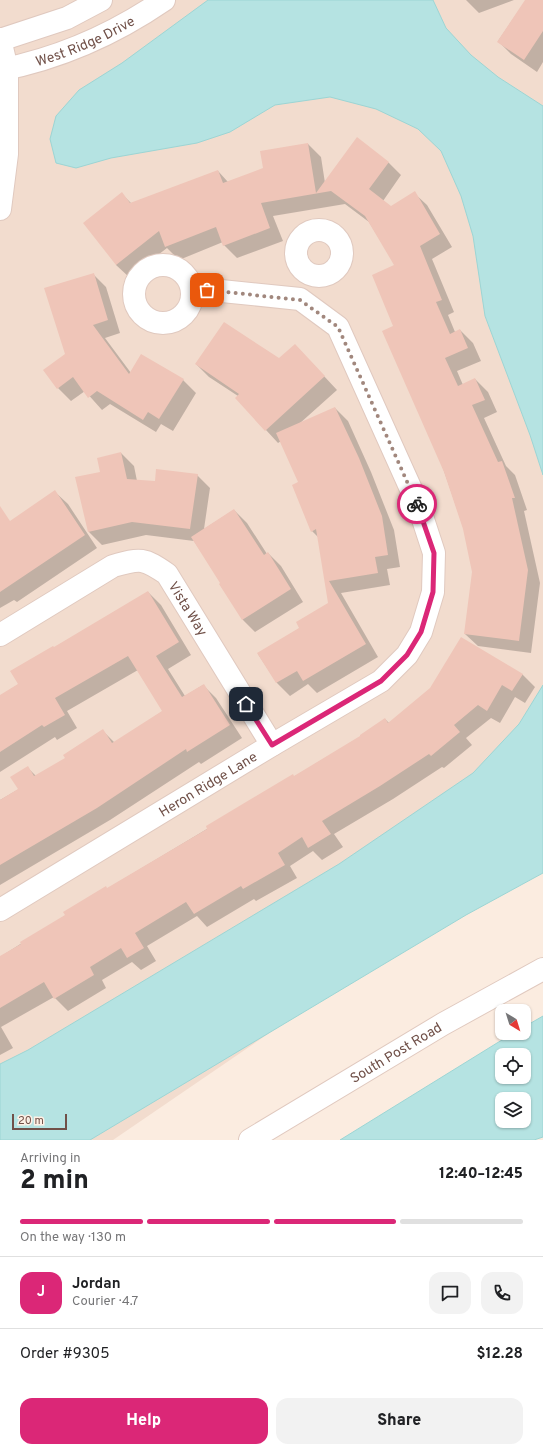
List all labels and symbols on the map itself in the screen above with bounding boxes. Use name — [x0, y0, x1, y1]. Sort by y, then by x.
street label: West Ridge Drive — [34, 13, 138, 71]
pin — [190, 273, 224, 307]
courier — [397, 484, 437, 524]
street label: Vista Way — [164, 579, 210, 640]
pin — [229, 687, 263, 721]
street label: Heron Ridge Lane — [156, 749, 261, 822]
north arrow — [495, 1004, 531, 1040]
street label: South Post Road — [347, 1020, 445, 1088]
scale bar — [12, 1112, 67, 1131]

